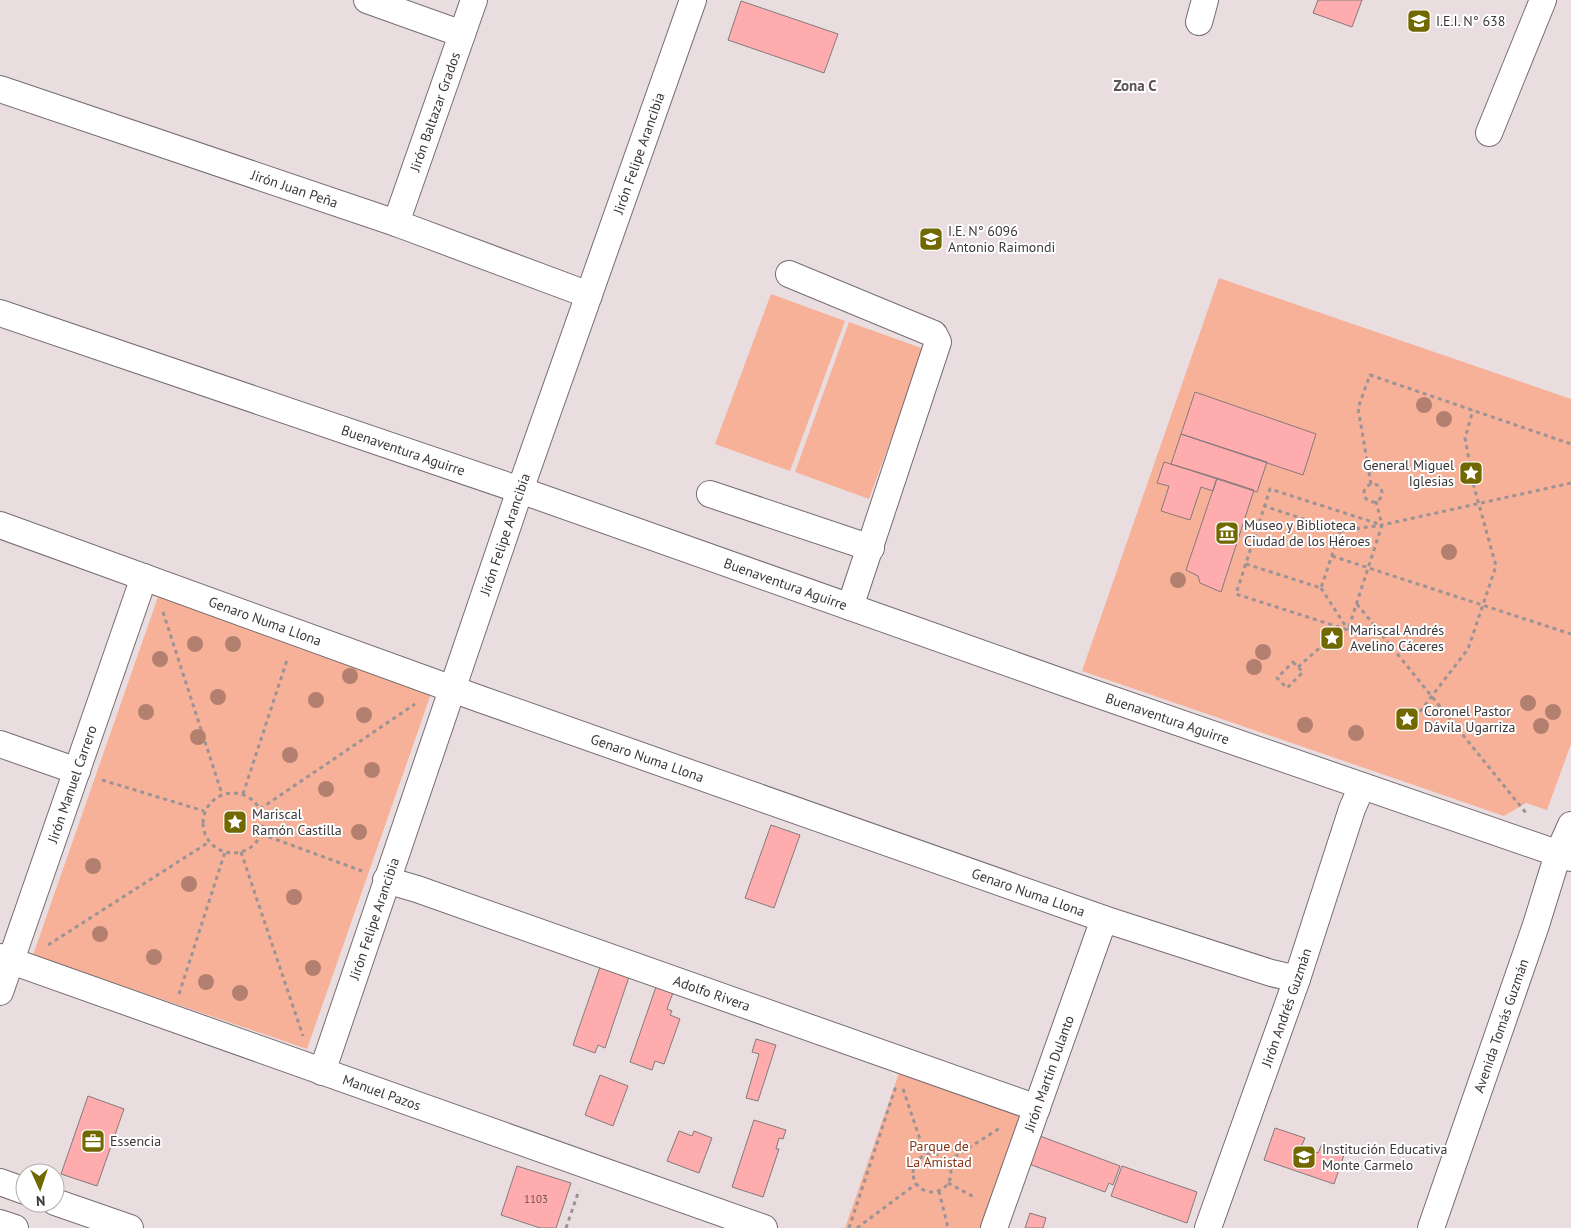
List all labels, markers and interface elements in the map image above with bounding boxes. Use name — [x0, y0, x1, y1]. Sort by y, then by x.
school or university icon: I.E.I. N° 638 — [1406, 8, 1432, 34]
place label: I.E.I. N° 638 — [1436, 12, 1505, 30]
street label: Jirón Baltazar Grados — [405, 49, 464, 175]
district label: Zona C — [1113, 76, 1157, 95]
street label: Jirón Felipe Arancibia — [609, 90, 669, 217]
street label: Jirón Juan Peña — [248, 165, 340, 212]
place label: I.E. N° 6096 Antonio Raimondi — [948, 222, 1055, 256]
school or university icon: I.E. N° 6096 Antonio Raimondi — [918, 226, 944, 252]
street label: Buenaventura Aguirre — [339, 421, 468, 480]
place label: General Miguel Iglesias — [1363, 456, 1454, 490]
place icon: General Miguel Iglesias — [1458, 460, 1484, 486]
street label: Jirón Felipe Arancibia — [476, 471, 534, 599]
place label: Museo y Biblioteca Ciudad de los Héroes — [1244, 516, 1371, 550]
museum icon: Museo y Biblioteca Ciudad de los Héroes — [1214, 520, 1240, 546]
street label: Buenaventura Aguirre — [721, 554, 850, 614]
street label: Genaro Numa Llona — [206, 592, 324, 650]
place label: Mariscal Andrés Avelino Cáceres — [1350, 621, 1444, 655]
place icon: Mariscal Andrés Avelino Cáceres — [1319, 625, 1345, 651]
street label: Buenaventura Aguirre — [1103, 689, 1232, 748]
place label: Coronel Pastor Dávila Ugarriza — [1424, 702, 1515, 736]
place icon: Coronel Pastor Dávila Ugarriza — [1394, 706, 1420, 732]
street label: Jirón Manuel Carrero — [43, 723, 101, 846]
street label: Genaro Numa Llona — [588, 730, 706, 786]
place label: Mariscal Ramón Castilla — [252, 805, 342, 839]
place icon: Mariscal Ramón Castilla — [222, 809, 248, 835]
street label: Jirón Felipe Arancibia — [345, 855, 403, 983]
street label: Genaro Numa Llona — [969, 864, 1087, 921]
street label: Jirón Andrés Guzmán — [1257, 946, 1315, 1070]
street label: Avenida Tomás Guzmán — [1470, 956, 1533, 1095]
street label: Adolfo Rivera — [671, 971, 753, 1015]
street label: Jirón Martín Dulanto — [1020, 1013, 1078, 1135]
street label: Manuel Pazos — [340, 1070, 423, 1115]
office icon: Essencia — [80, 1128, 106, 1154]
place label: Essencia — [110, 1132, 161, 1150]
park label: Parque de La Amistad — [906, 1137, 972, 1171]
place label: Institución Educativa Monte Carmelo — [1322, 1140, 1447, 1174]
school or university icon: Institución Educativa Monte Carmelo — [1291, 1144, 1317, 1170]
north arrow — [15, 1163, 65, 1213]
text: N — [36, 1192, 46, 1210]
house number: 1103 — [524, 1192, 548, 1206]

